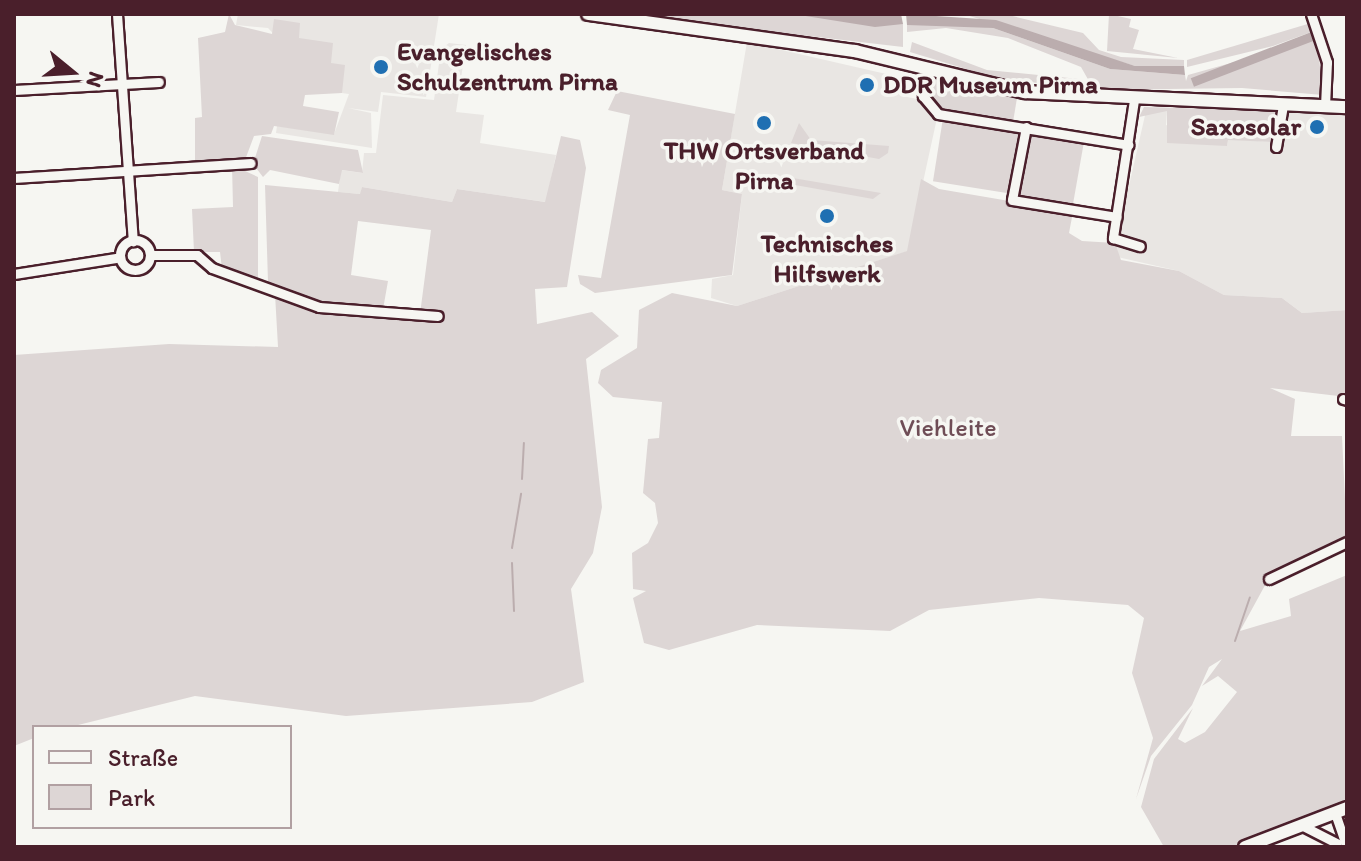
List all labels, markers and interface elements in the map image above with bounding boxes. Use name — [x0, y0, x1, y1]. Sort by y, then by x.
north arrow — [32, 32, 112, 112]
place label: Evangelisches Schulzentrum Pirna — [397, 36, 617, 98]
marker: Evangelisches Schulzentrum Pirna — [372, 58, 390, 76]
text: N — [80, 68, 110, 91]
place label: DDR Museum Pirna — [883, 69, 1097, 101]
marker: DDR Museum Pirna — [858, 76, 876, 94]
place label: Saxosolar — [1191, 111, 1301, 143]
marker: THW Ortsverband Pirna — [755, 114, 773, 132]
marker: Saxosolar — [1308, 118, 1326, 136]
place label: THW Ortsverband Pirna — [664, 135, 864, 196]
marker: Technisches Hilfswerk — [818, 207, 836, 225]
place label: Technisches Hilfswerk — [761, 228, 893, 290]
park label: Viehleite — [900, 412, 996, 444]
legend — [32, 725, 292, 829]
text: Straße — [108, 743, 178, 772]
text: Park — [108, 783, 155, 812]

